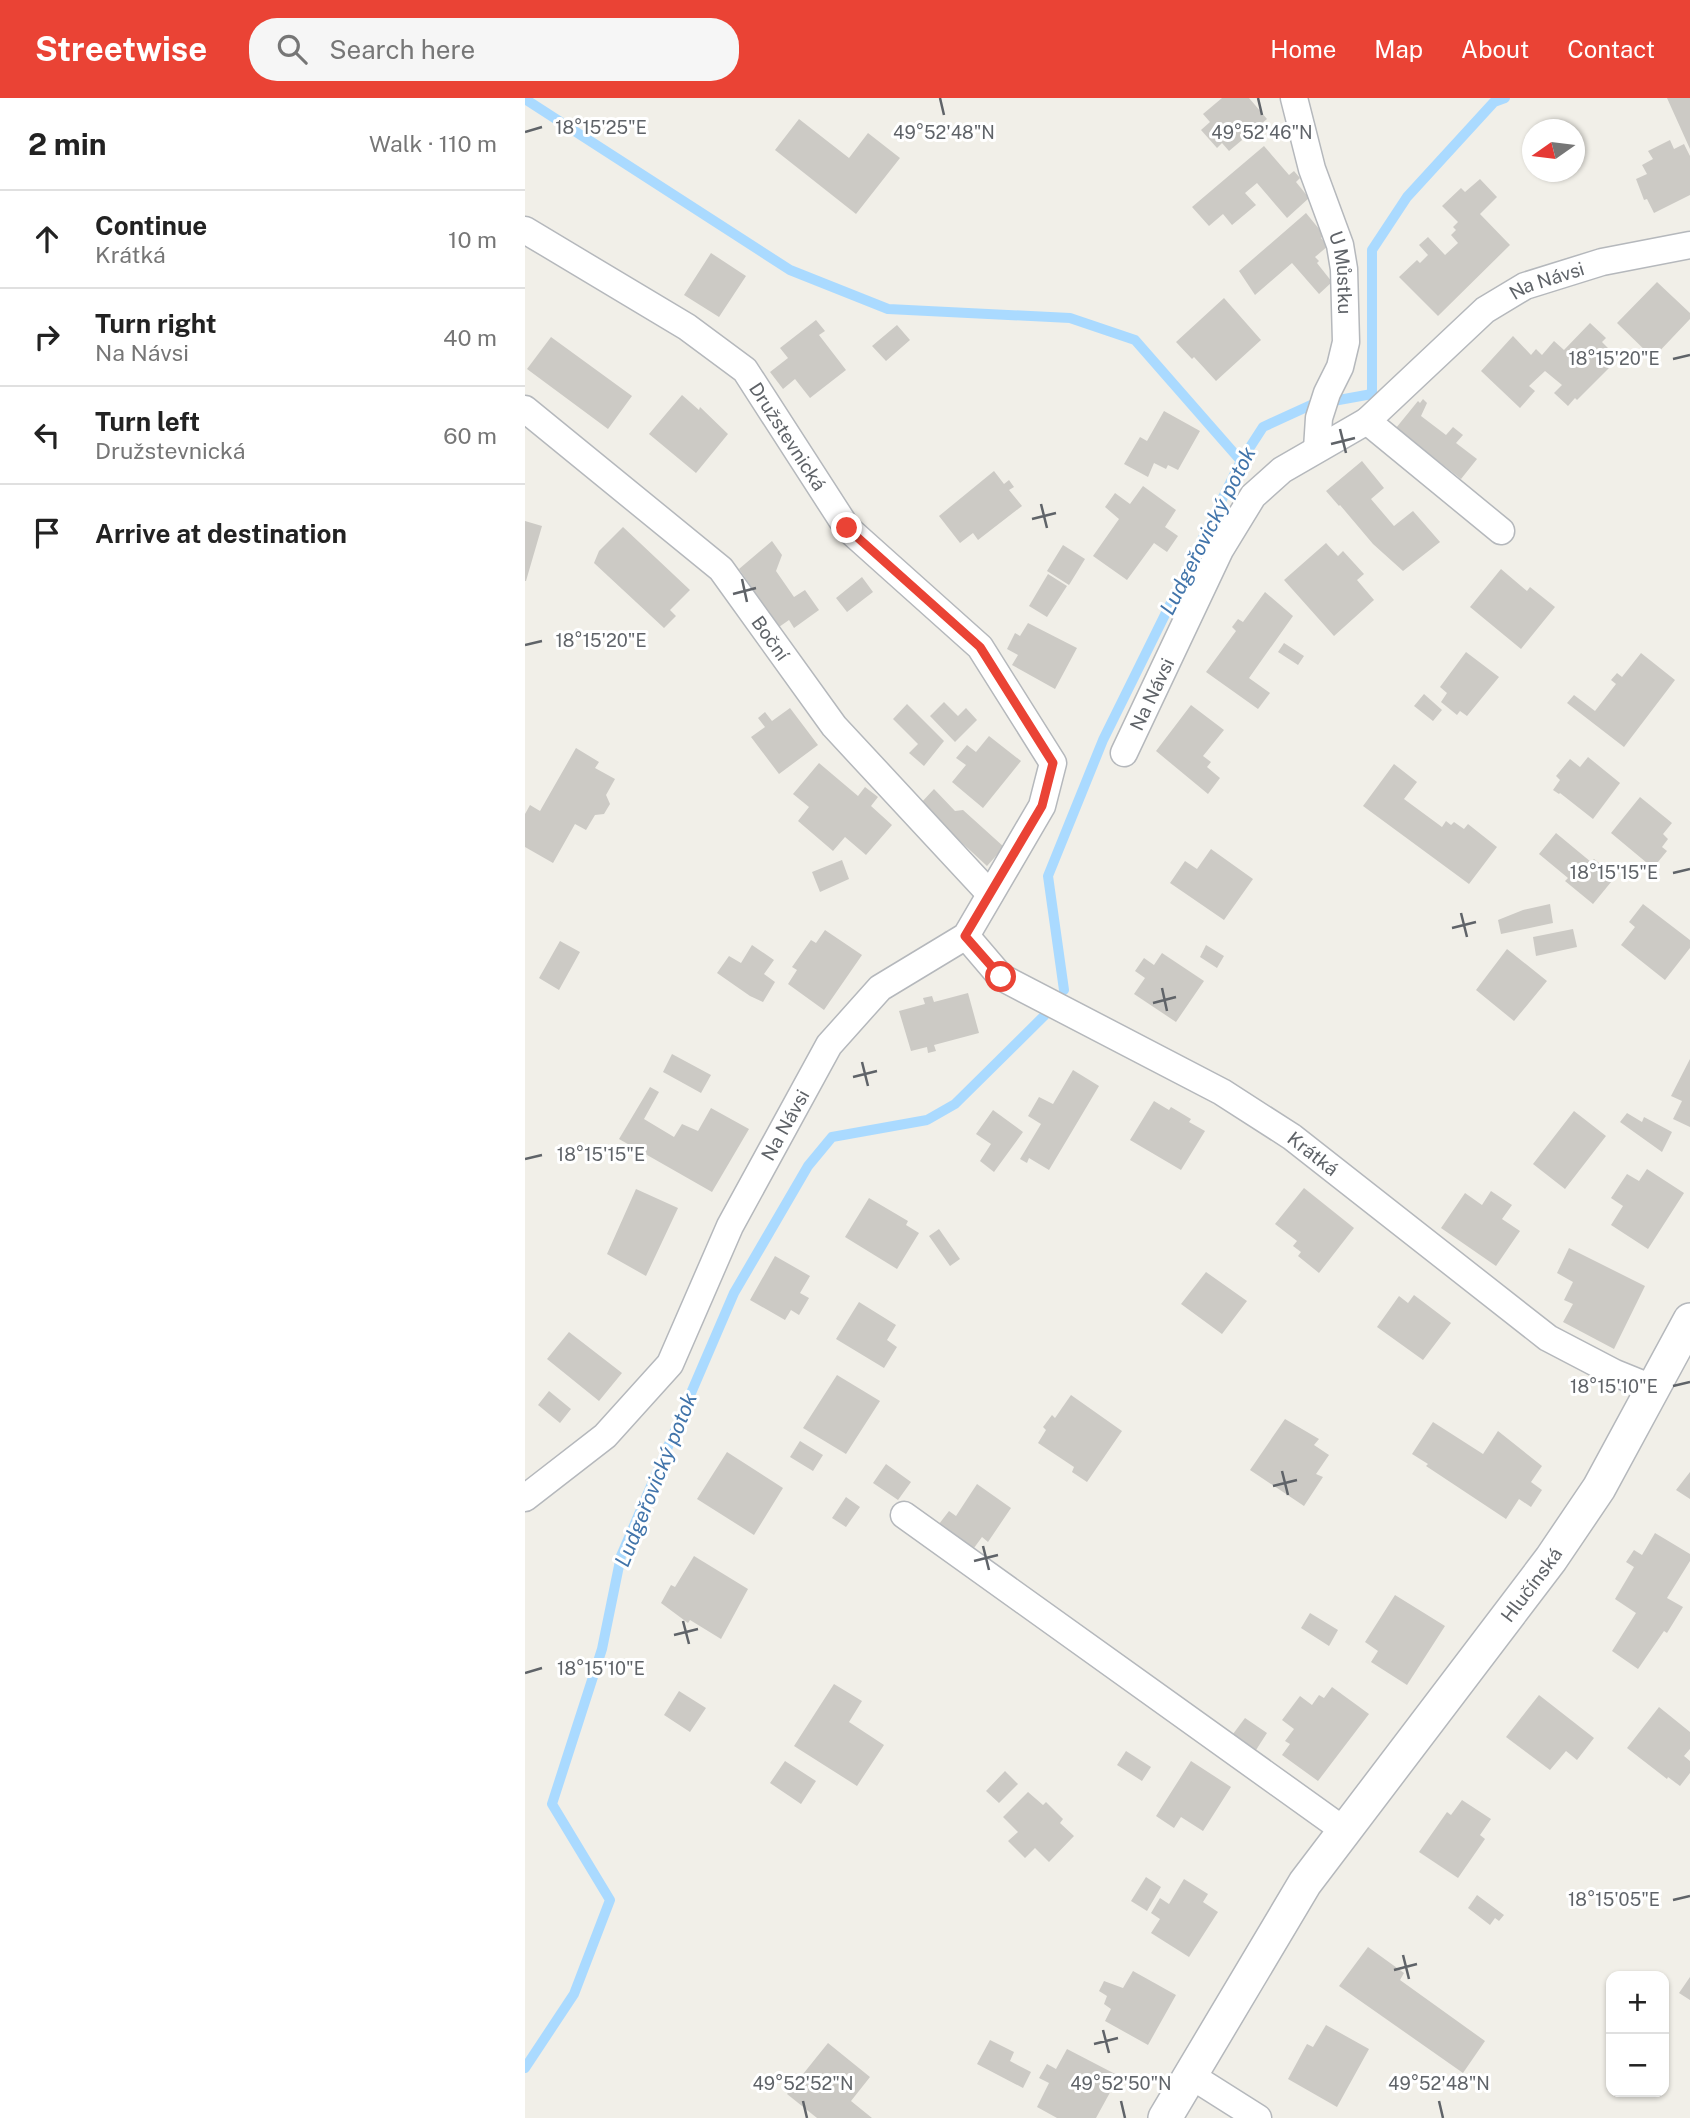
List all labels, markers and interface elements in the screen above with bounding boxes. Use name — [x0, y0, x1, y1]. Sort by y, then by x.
search box — [249, 18, 739, 81]
text: Streetwise — [35, 30, 207, 68]
icon: search — [273, 30, 311, 68]
text: Search here — [329, 34, 475, 65]
text: Home — [1270, 35, 1336, 63]
text: Map — [1374, 35, 1423, 63]
text: About — [1461, 35, 1529, 63]
text: Contact — [1567, 35, 1655, 63]
text: 18°15'25"E — [555, 117, 647, 138]
north arrow — [1522, 119, 1585, 182]
text: 49°52'48"N — [893, 122, 995, 143]
text: 49°52'46"N — [1211, 122, 1313, 143]
text: 2 min — [28, 126, 107, 162]
text: Walk · 110 m — [369, 130, 497, 157]
text: Continue — [95, 210, 207, 241]
icon: ahead — [28, 220, 66, 258]
text: 10 m — [448, 226, 497, 253]
street label: U Můstku — [1325, 228, 1356, 315]
text: Krátká — [95, 241, 166, 268]
street label: Na Návsi — [1505, 257, 1587, 304]
text: Turn right — [95, 308, 217, 339]
icon: right — [28, 318, 66, 356]
text: 40 m — [443, 324, 497, 351]
text: Na Návsi — [95, 339, 189, 366]
text: 18°15'20"E — [1568, 348, 1660, 369]
street label: Družstevnická — [745, 378, 831, 495]
text: Turn left — [95, 406, 200, 437]
icon: left — [28, 416, 66, 454]
text: 60 m — [443, 422, 497, 449]
text: Družstevnická — [95, 437, 245, 464]
water label: Ludgeřovický potok — [1154, 442, 1261, 619]
route end — [831, 512, 862, 543]
icon: arrive — [28, 514, 66, 552]
text: Arrive at destination — [95, 518, 347, 549]
street label: Boční — [747, 611, 794, 665]
text: 18°15'20"E — [555, 630, 647, 651]
street label: Na Návsi — [1125, 654, 1178, 734]
text: 18°15'15"E — [1570, 862, 1658, 883]
route start — [985, 961, 1016, 992]
street label: Na Návsi — [757, 1086, 813, 1164]
street label: Krátká — [1283, 1127, 1343, 1180]
text: 18°15'15"E — [557, 1144, 645, 1165]
text: 18°15'10"E — [1570, 1376, 1658, 1397]
water label: Ludgeřovický potok — [609, 1389, 702, 1570]
street label: Hlučínská — [1496, 1543, 1567, 1626]
text: 18°15'10"E — [557, 1658, 645, 1679]
text: 18°15'05"E — [1568, 1889, 1660, 1910]
map controls — [1606, 1971, 1669, 2097]
button: + — [1606, 1971, 1669, 2034]
button: − — [1606, 2034, 1669, 2097]
text: 49°52'52"N — [752, 2073, 854, 2094]
text: 49°52'50"N — [1070, 2073, 1172, 2094]
text: 49°52'48"N — [1388, 2073, 1490, 2094]

